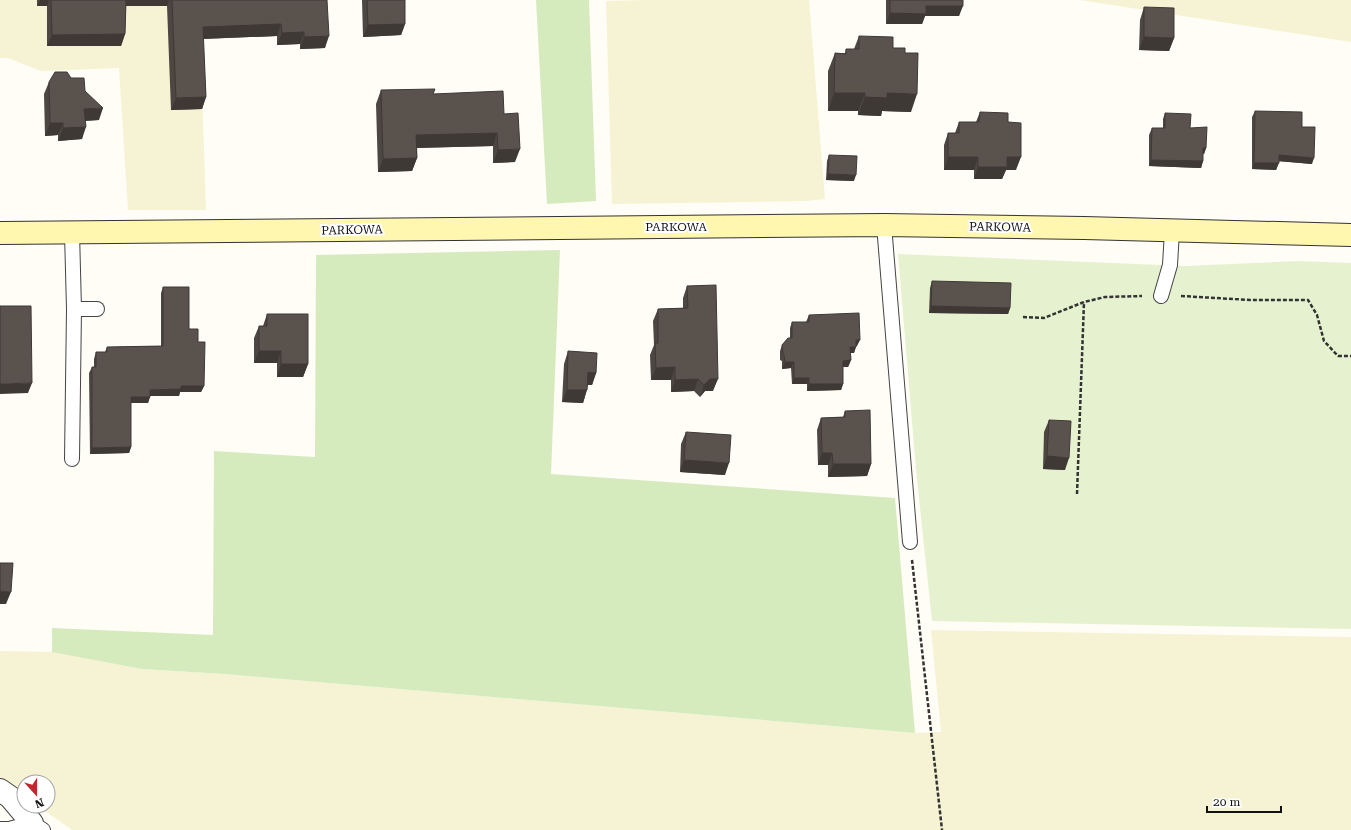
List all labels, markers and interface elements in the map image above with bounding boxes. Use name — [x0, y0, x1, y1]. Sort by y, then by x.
street label: PARKOWA — [969, 219, 1032, 235]
street label: PARKOWA — [645, 220, 707, 234]
street label: PARKOWA — [321, 222, 384, 238]
north arrow — [16, 774, 56, 814]
scale bar — [1207, 788, 1281, 814]
text: N — [33, 795, 46, 811]
text: 20 m — [1213, 795, 1240, 809]

